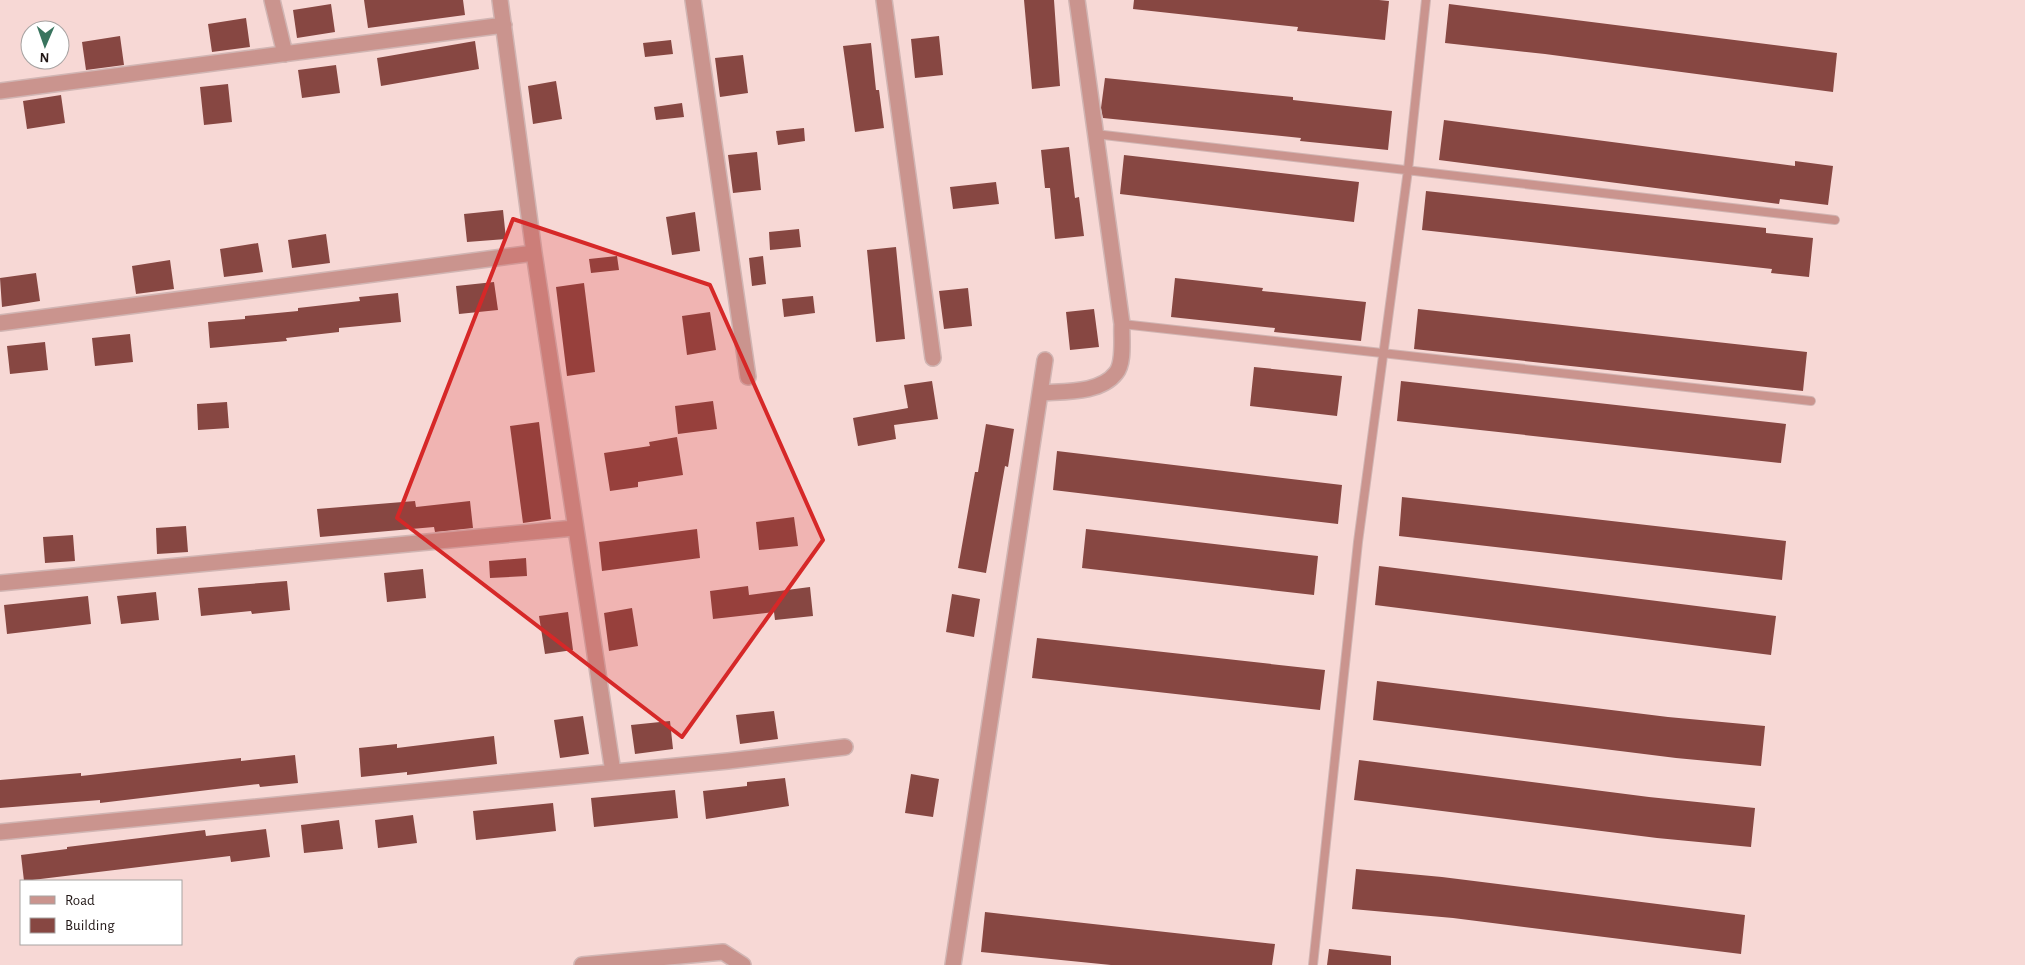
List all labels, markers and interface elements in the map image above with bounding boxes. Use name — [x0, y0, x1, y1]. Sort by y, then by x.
north arrow — [20, 20, 70, 70]
text: N — [39, 50, 50, 64]
legend — [20, 880, 182, 945]
text: Road — [65, 893, 95, 908]
text: Building — [65, 918, 115, 933]

